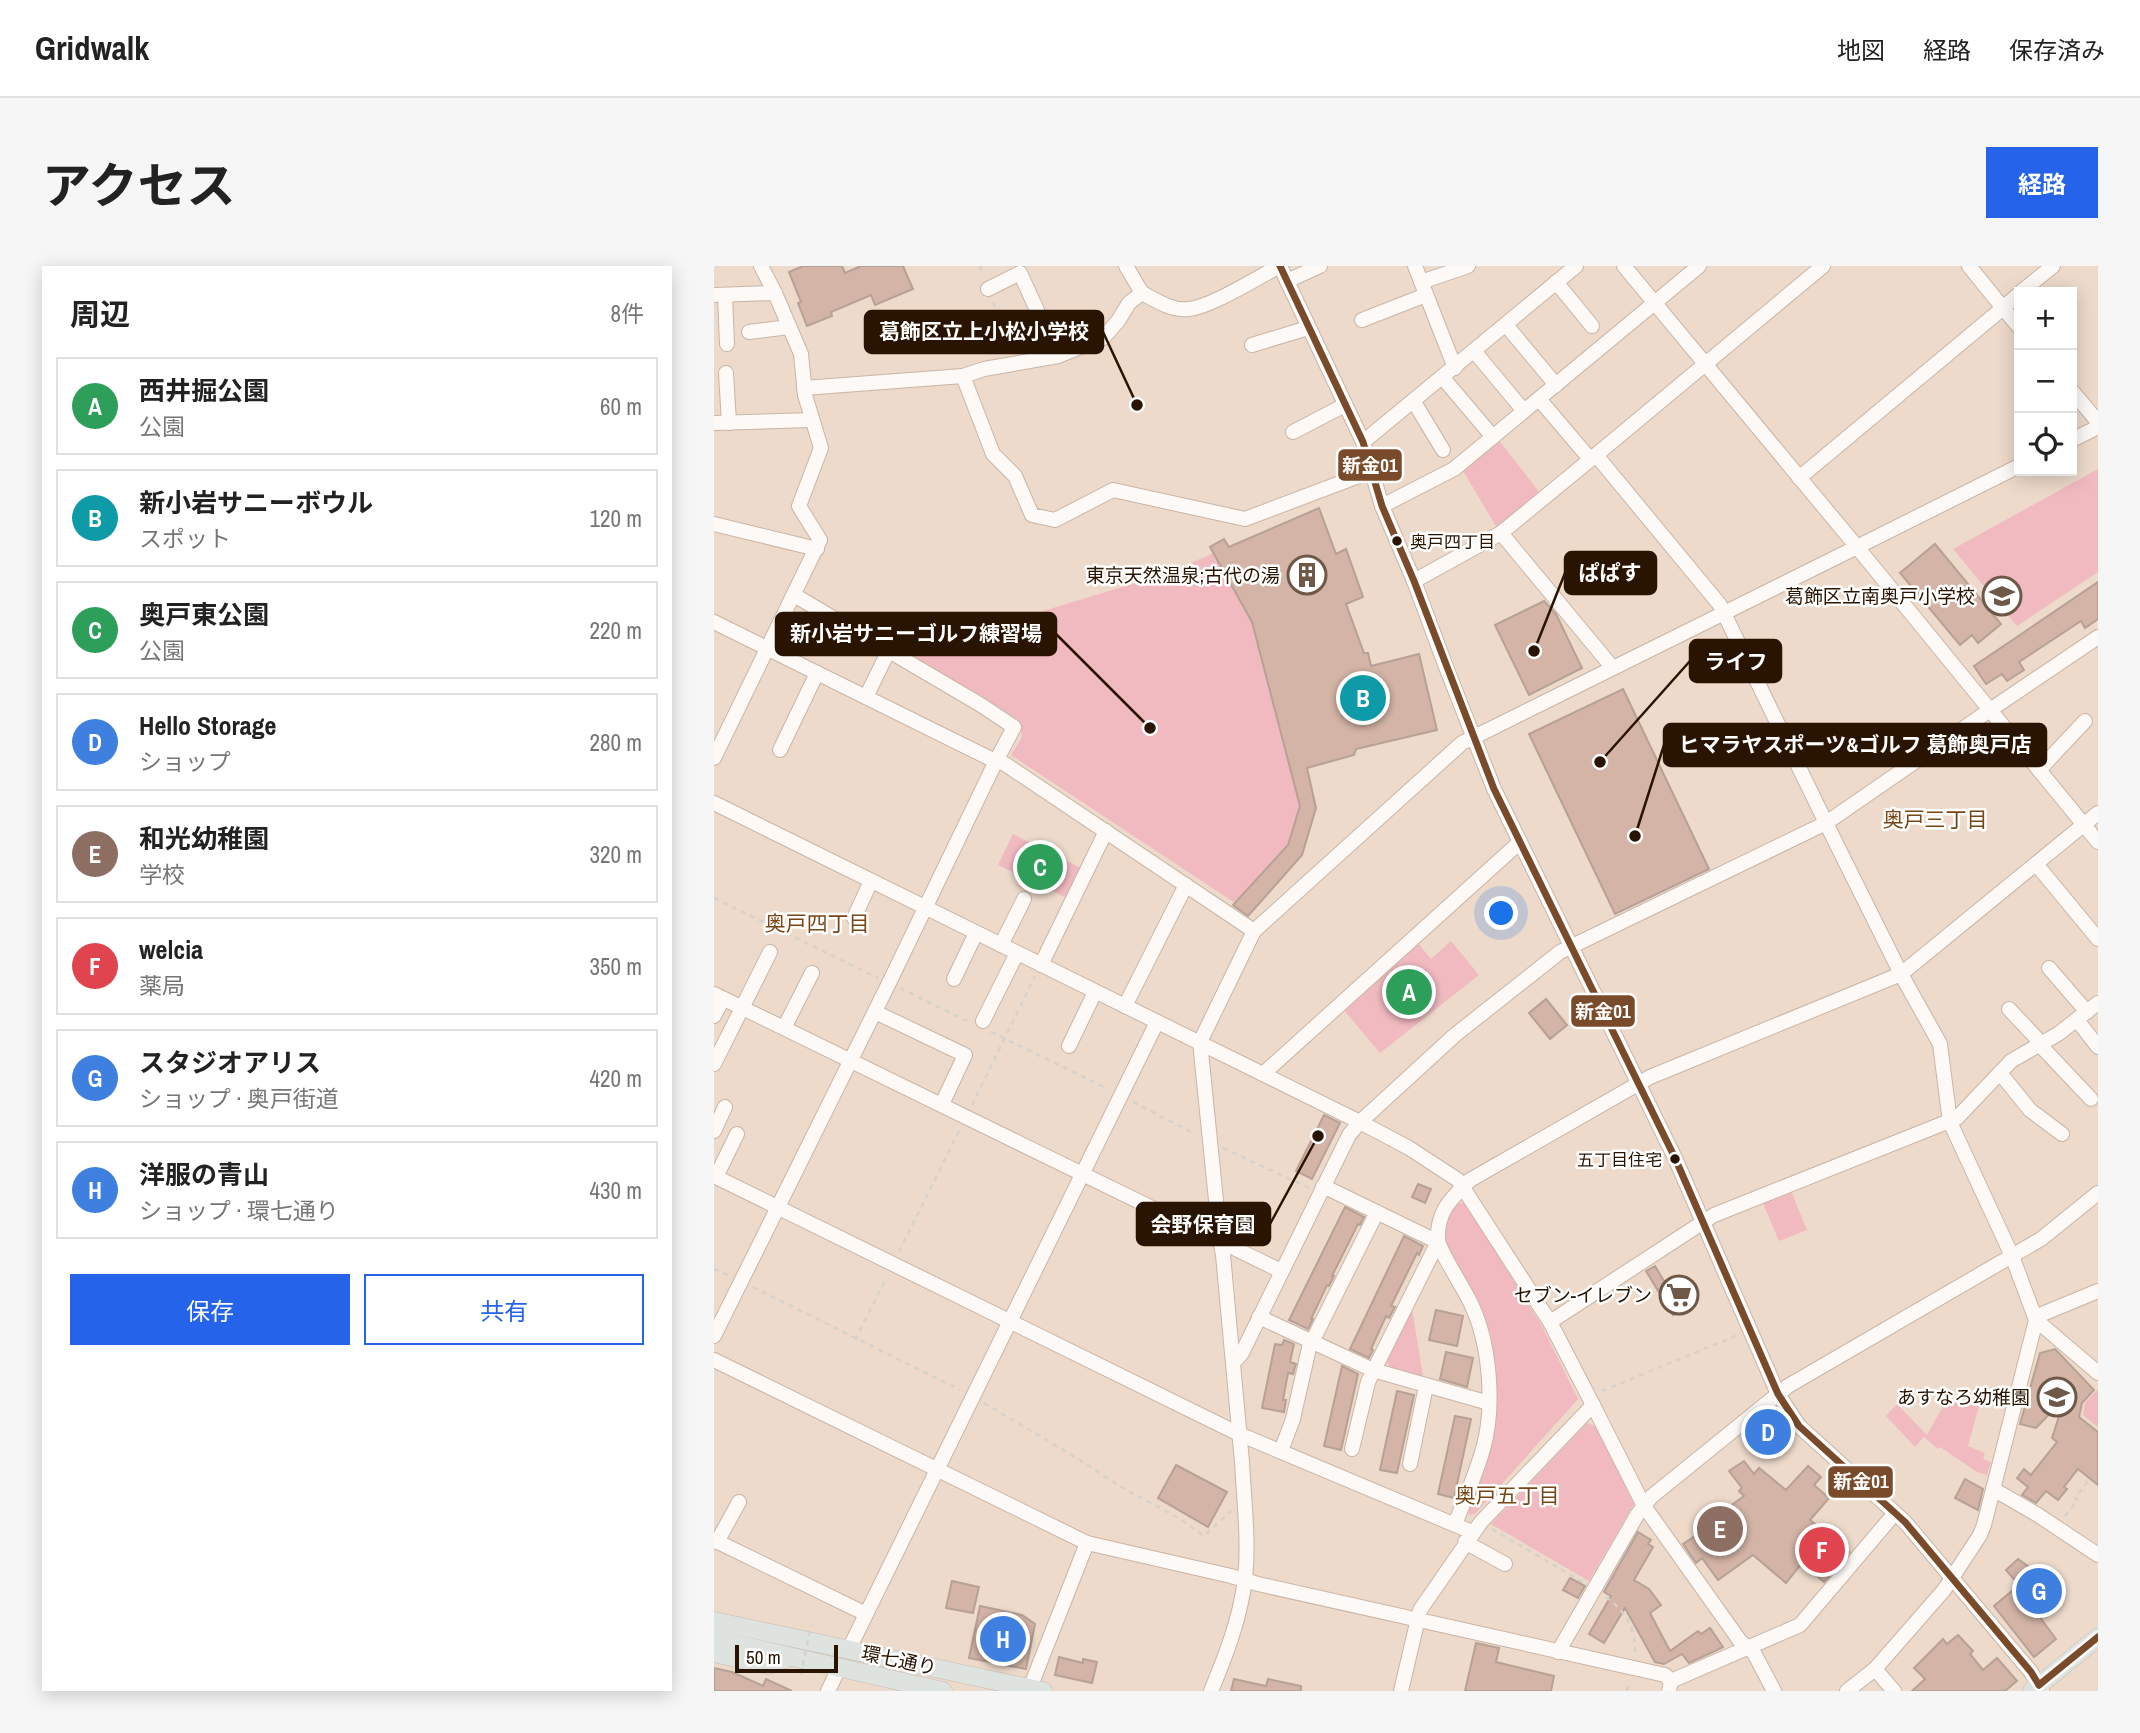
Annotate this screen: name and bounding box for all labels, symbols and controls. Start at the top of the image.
text: Gridwalk [35,26,149,70]
text: 地図 [1837,34,1885,66]
text: 経路 [1923,34,1971,66]
text: 保存済み [2009,34,2105,66]
button: 経路 [1986,147,2098,218]
text: アクセス [42,152,236,218]
map controls [2014,287,2077,476]
button: + [2014,287,2077,350]
text: 周辺 [70,294,130,334]
text: 8件 [611,298,644,329]
callout: 葛飾区立上小松小学校 [865,311,1103,353]
text: 葛飾区立上小松小学校 [879,317,1089,346]
button: − [2014,350,2077,413]
text: 西井掘公園 [139,373,269,408]
text: A [88,391,102,422]
text: 60 m [600,391,642,422]
text: 公園 [139,411,185,442]
button: locate [2014,413,2077,476]
line badge: 新金01 [1337,448,1403,482]
text: 新金01 [1342,452,1398,478]
text: 新小岩サニーボウル [139,485,373,520]
text: B [88,503,102,534]
text: 120 m [590,503,642,534]
text: スポット [139,523,231,554]
place label: 奥戸四丁目 [1410,530,1495,553]
marker: 奥戸四丁目 [1390,534,1404,548]
callout: ぱぱす [1565,552,1656,594]
building icon: 東京天然温泉;古代の湯 [1286,554,1328,596]
text: ぱぱす [1579,558,1642,587]
place label: 東京天然温泉;古代の湯 [1086,562,1280,588]
school or university icon: 葛飾区立南奥戸小学校 [1981,575,2023,617]
place label: 葛飾区立南奥戸小学校 [1785,583,1975,609]
text: 奥戸東公園 [139,597,269,632]
callout: 新小岩サニーゴルフ練習場 [776,613,1056,655]
text: C [88,615,102,646]
text: 220 m [590,615,642,646]
text: 新小岩サニーゴルフ練習場 [790,619,1042,648]
text: 公園 [139,635,185,666]
callout: ライフ [1690,640,1781,682]
text: ライフ [1705,647,1768,676]
pin: B [1340,672,1386,724]
text: Hello Storage [139,708,276,743]
callout: ヒマラヤスポーツ&ゴルフ 葛飾奥戸店 [1664,724,2046,766]
text: D [88,727,102,758]
text: 280 m [590,727,642,758]
text: ヒマラヤスポーツ&ゴルフ 葛飾奥戸店 [1679,730,2031,759]
text: ショップ [139,746,231,777]
district label: 奥戸三丁目 [1883,805,1988,834]
text: 和光幼稚園 [139,821,269,856]
text: E [89,839,101,870]
text: 320 m [590,839,642,870]
pin: C [1017,841,1063,893]
text: 学校 [139,859,185,890]
your location [1484,896,1518,930]
district label: 奥戸四丁目 [765,909,870,938]
text: welcia [139,932,203,967]
text: F [89,951,101,982]
text: 350 m [590,951,642,982]
pin: A [1386,966,1432,1018]
text: 薬局 [139,970,185,1001]
line badge: 新金01 [1570,994,1636,1028]
text: 新金01 [1575,998,1631,1024]
text: スタジオアリス [139,1045,321,1080]
text: G [88,1063,102,1094]
text: 420 m [590,1063,642,1094]
text: ショップ · 奥戸街道 [139,1083,339,1114]
place label: 五丁目住宅 [1577,1148,1662,1171]
marker: 五丁目住宅 [1668,1152,1682,1166]
text: 洋服の青山 [139,1157,269,1192]
text: H [88,1175,102,1206]
text: 430 m [590,1175,642,1206]
text: ショップ · 環七通り [139,1195,339,1226]
callout: 会野保育園 [1137,1203,1270,1245]
text: 会野保育園 [1151,1210,1256,1239]
button: 保存 [70,1274,350,1345]
button: 共有 [364,1274,644,1345]
supermarket icon: セブン-イレブン [1658,1274,1700,1316]
place label: セブン-イレブン [1514,1282,1652,1308]
school or university icon: あすなろ幼稚園 [2036,1376,2078,1418]
place label: あすなろ幼稚園 [1897,1384,2030,1410]
pin: D [1745,1406,1791,1458]
line badge: 新金01 [1827,1465,1894,1499]
text: 新金01 [1833,1468,1889,1494]
district label: 奥戸五丁目 [1455,1481,1560,1510]
pin: E [1697,1503,1743,1555]
pin: F [1799,1524,1845,1576]
pin: G [2016,1565,2062,1617]
pin: H [980,1613,1026,1665]
street label: 環七通り [859,1639,939,1681]
scale bar [735,1642,838,1674]
text: 50 m [746,1644,781,1670]

